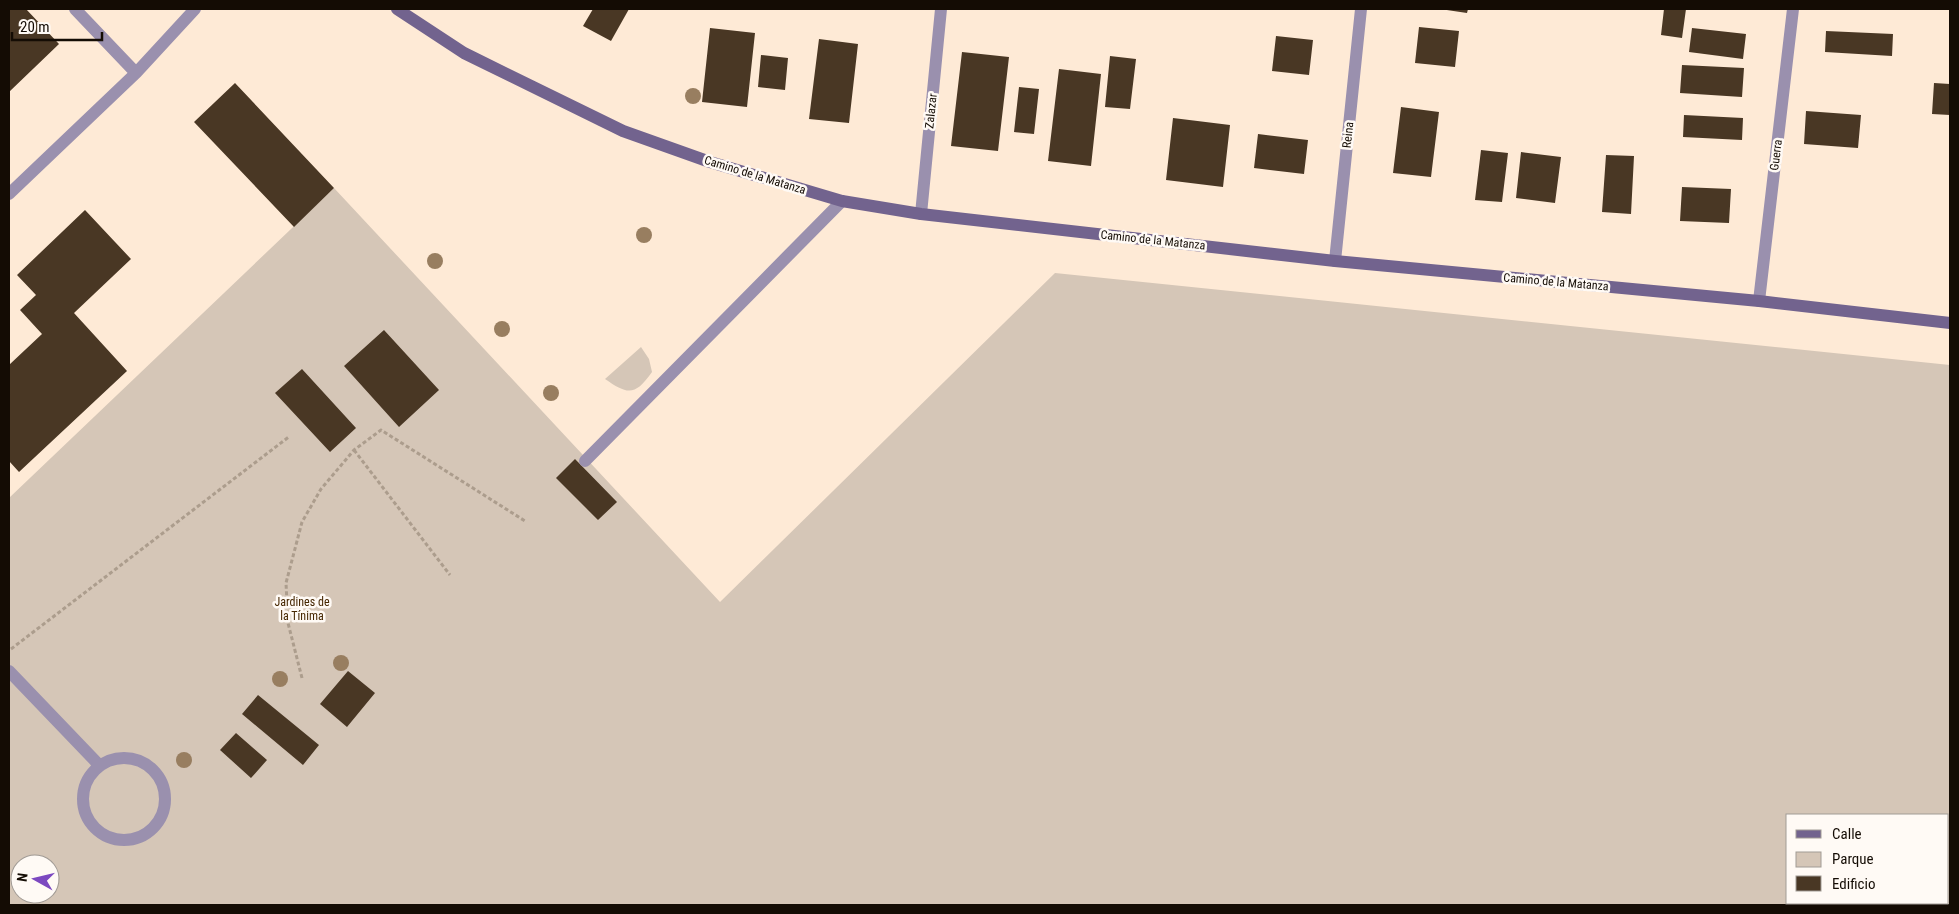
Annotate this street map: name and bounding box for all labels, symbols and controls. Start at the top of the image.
scale bar [12,10,102,42]
text: 20 m [20,18,50,36]
street label: Zalazar [922,92,940,129]
street label: Reina [1340,121,1356,149]
street label: Guerra [1767,138,1785,171]
street label: Camino de la Matanza [703,153,808,197]
street label: Camino de la Matanza [1100,228,1206,252]
street label: Camino de la Matanza [1503,270,1609,294]
park label: Jardines de la Tínima [274,595,330,623]
legend [1786,814,1949,904]
text: Calle [1832,825,1862,843]
text: Parque [1832,850,1874,868]
north arrow [10,854,60,904]
text: N [14,872,31,883]
text: Edificio [1832,875,1875,893]

